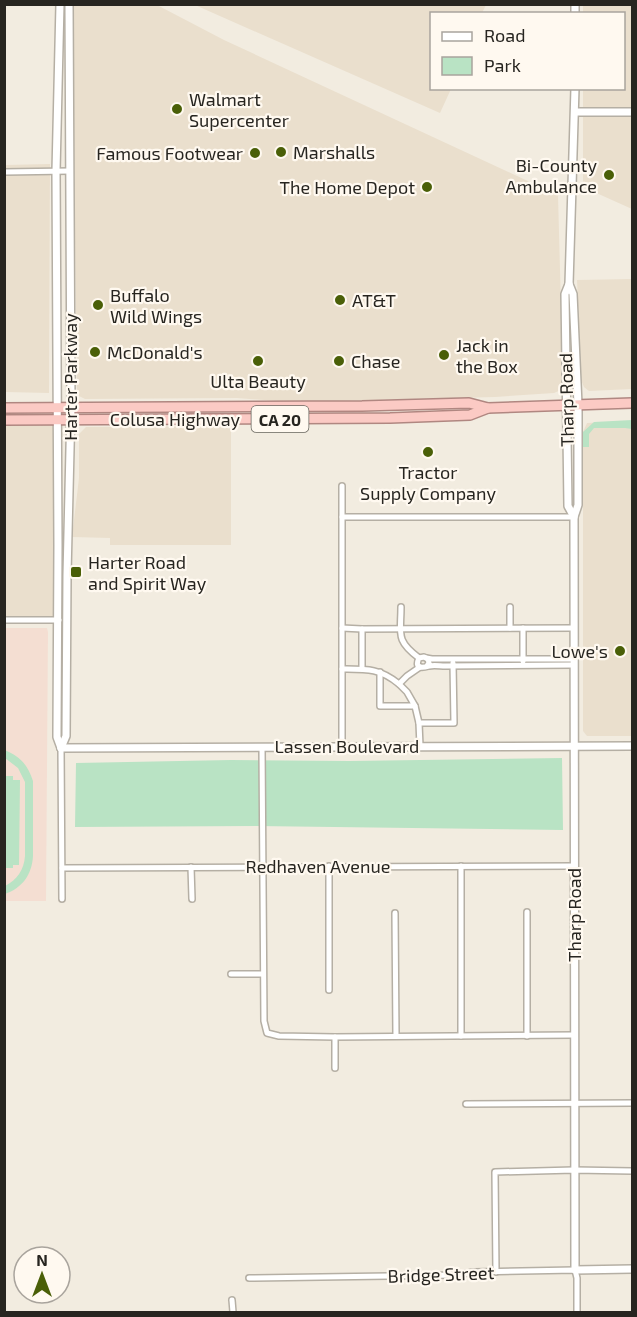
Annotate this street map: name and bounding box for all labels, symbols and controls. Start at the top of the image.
legend [430,12,625,90]
text: Road [484,24,525,46]
text: Park [484,54,521,76]
place label: Walmart Supercenter [189,88,289,131]
marker: Walmart Supercenter [170,102,184,116]
place label: Marshalls [293,141,375,163]
place label: Famous Footwear [96,142,243,164]
marker: Marshalls [274,145,288,159]
marker: Famous Footwear [248,146,262,160]
place label: Bi-County Ambulance [506,154,597,197]
marker: Bi-County Ambulance [602,168,616,182]
place label: The Home Depot [280,176,415,198]
marker: The Home Depot [420,180,434,194]
place label: Buffalo Wild Wings [110,284,202,327]
place label: AT&T [352,289,396,311]
marker: AT&T [333,293,347,307]
marker: Buffalo Wild Wings [91,298,105,312]
street label: Harter Parkway [59,313,81,441]
place label: Jack in the Box [456,334,518,377]
place label: McDonald's [107,341,203,363]
marker: McDonald's [88,345,102,359]
marker: Jack in the Box [437,348,451,362]
place label: Chase [351,350,400,372]
street label: Tharp Road [554,353,578,447]
marker: Ulta Beauty [251,354,265,368]
marker: Chase [332,354,346,368]
place label: Ulta Beauty [210,370,306,392]
road number: CA 20 [252,406,308,432]
street label: Colusa Highway [110,408,241,430]
marker: Tractor Supply Company [421,445,435,459]
place label: Tractor Supply Company [360,461,496,504]
place label: Harter Road and Spirit Way [88,551,207,594]
marker: Harter Road and Spirit Way [69,565,83,579]
place label: Lowe's [551,640,608,662]
marker: Lowe's [613,644,627,658]
street label: Lassen Boulevard [275,735,419,757]
street label: Redhaven Avenue [246,855,390,877]
street label: Tharp Road [563,868,585,962]
north arrow [12,1245,72,1305]
text: N [36,1250,48,1269]
street label: Bridge Street [387,1261,495,1287]

